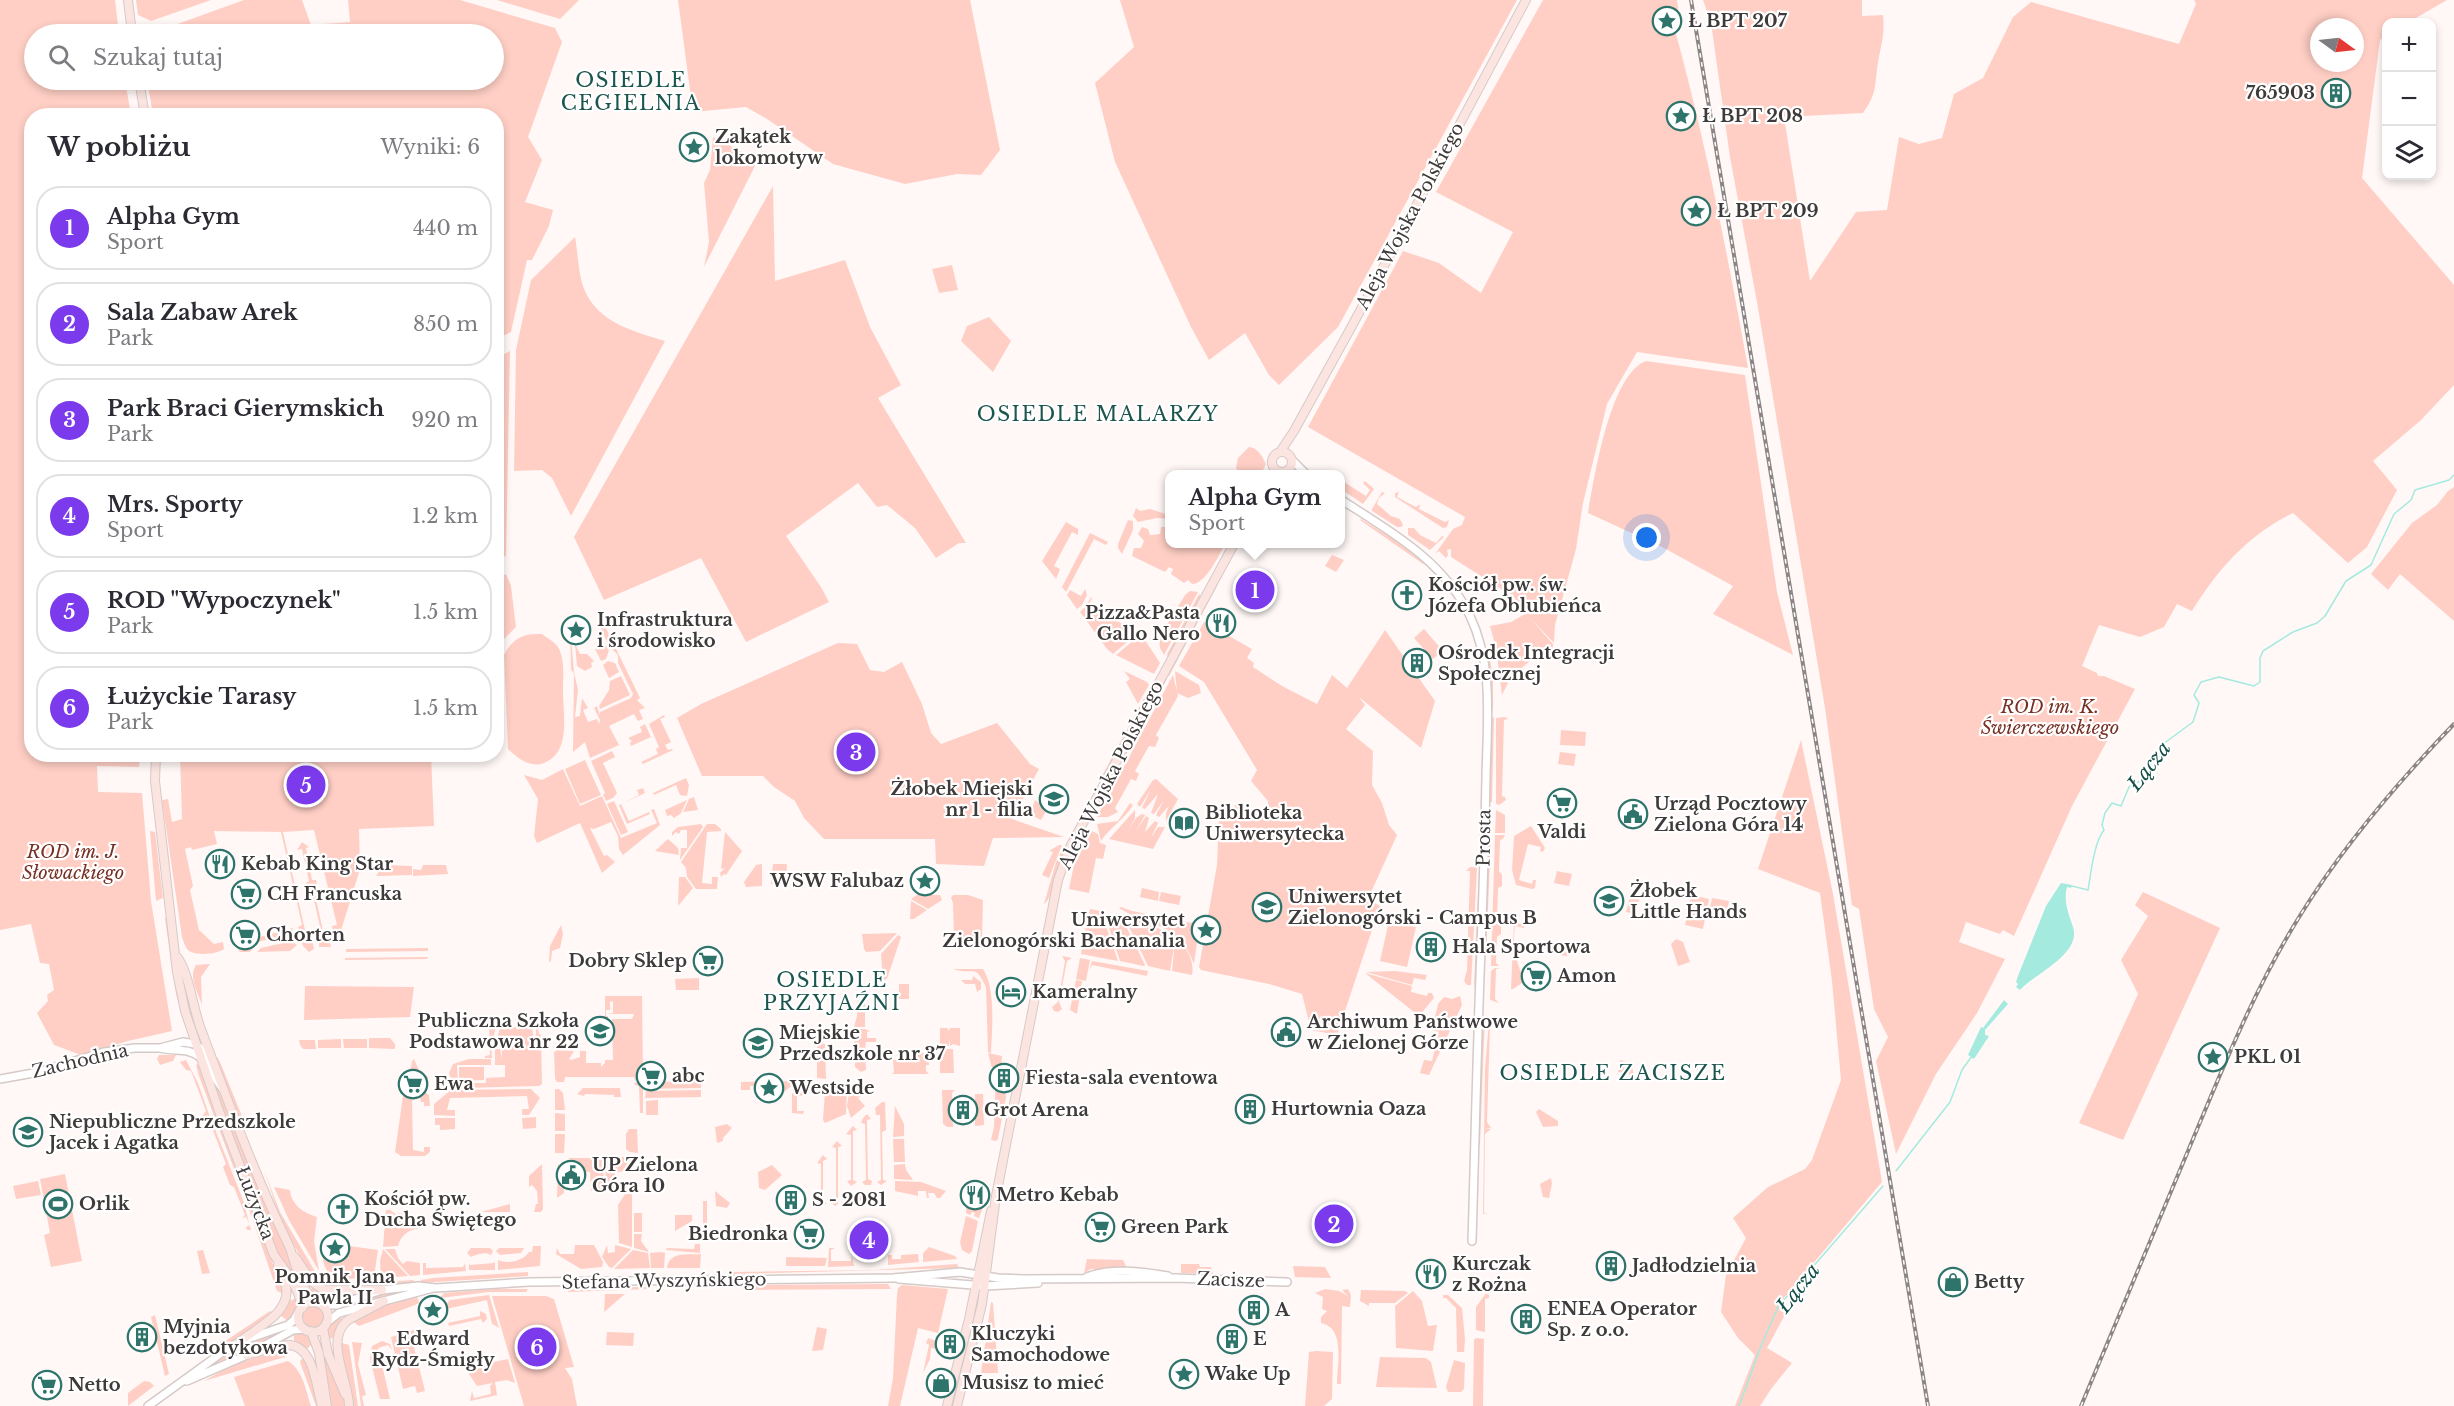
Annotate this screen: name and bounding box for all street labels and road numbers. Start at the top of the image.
street label: Aleja Wojska Polskiego [1351,119,1469,314]
street label: Aleja Wojska Polskiego [1053,677,1168,874]
street label: Prosta [1473,809,1496,867]
street label: Zachodnia [30,1039,130,1083]
street label: Łużycka [231,1163,279,1243]
street label: Stefana Wyszyńskiego [561,1268,767,1294]
street label: Zacisze [1197,1268,1265,1292]

